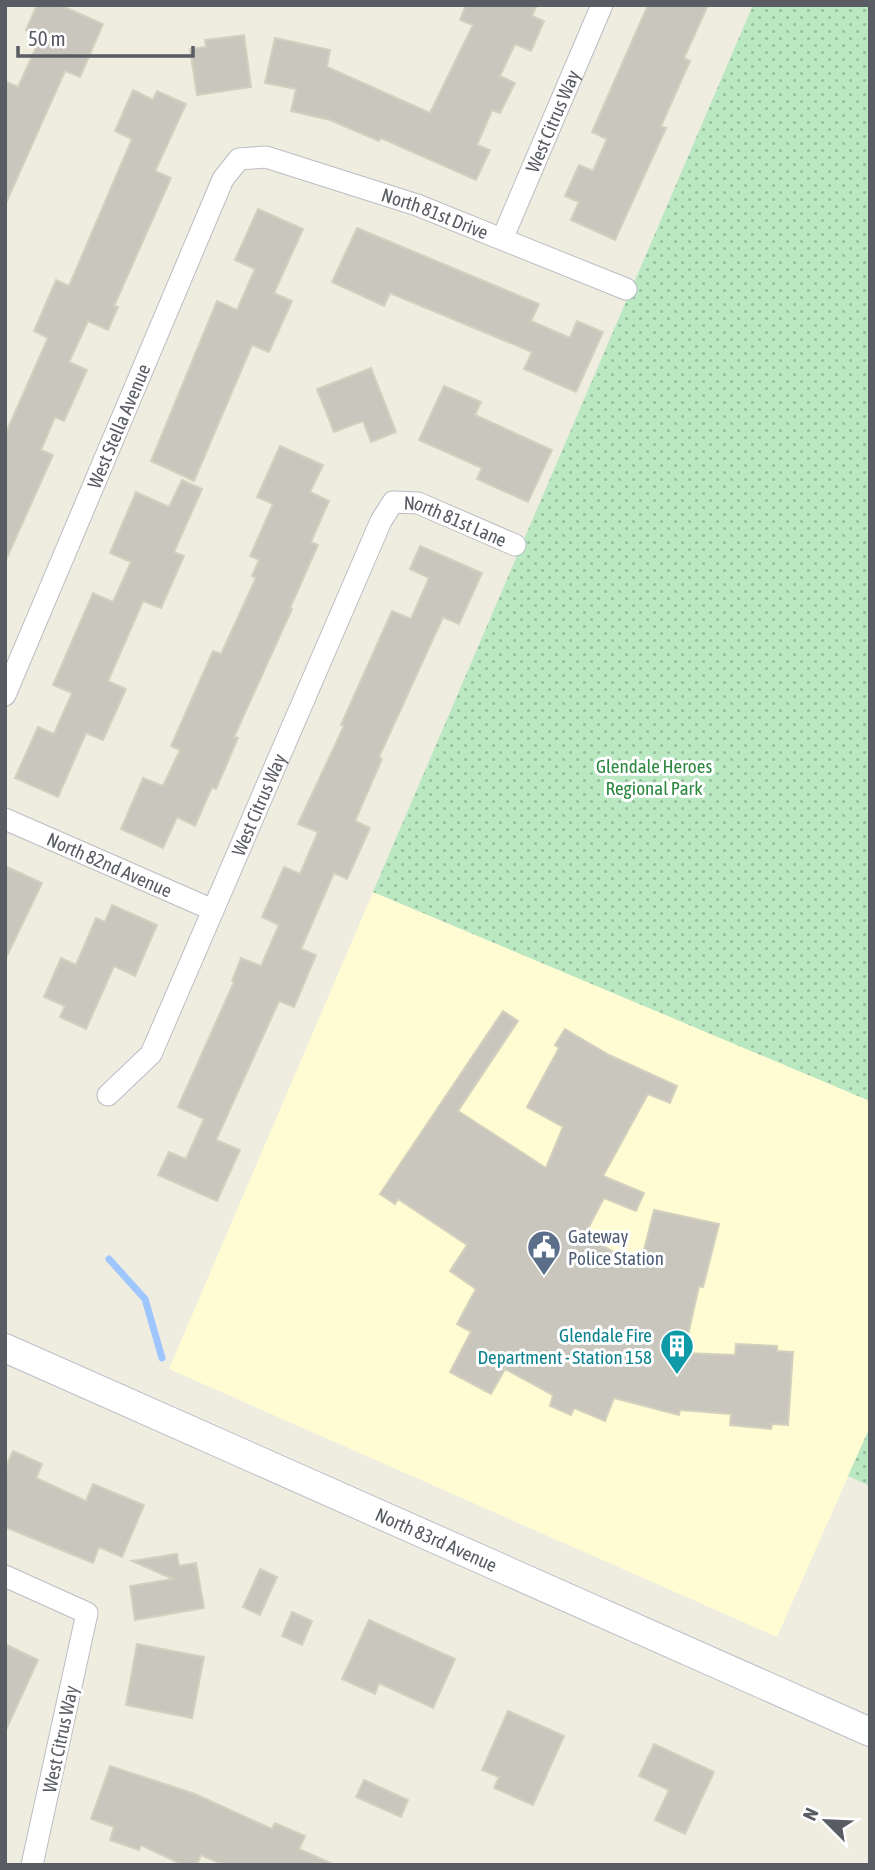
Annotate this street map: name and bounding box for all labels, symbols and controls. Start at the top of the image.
scale bar [18,14,192,58]
text: 50 m [28,26,66,50]
street label: West Citrus Way [521,66,584,176]
street label: North 81st Drive [379,183,492,244]
street label: West Stella Avenue [83,361,155,491]
street label: North 81st Lane [403,491,510,551]
street label: West Citrus Way [227,750,290,859]
park label: Glendale Heroes Regional Park [596,755,712,799]
street label: North 82nd Avenue [44,828,175,902]
place label: Gateway Police Station [568,1225,664,1269]
public building icon: Gateway Police Station [525,1228,563,1277]
place label: Glendale Fire Department - Station 158 [477,1324,652,1368]
building icon: Glendale Fire Department - Station 158 [658,1327,696,1376]
street label: North 83rd Avenue [372,1503,501,1576]
street label: West Citrus Way [38,1683,82,1795]
north arrow [791,1786,861,1856]
text: N [798,1804,823,1824]

